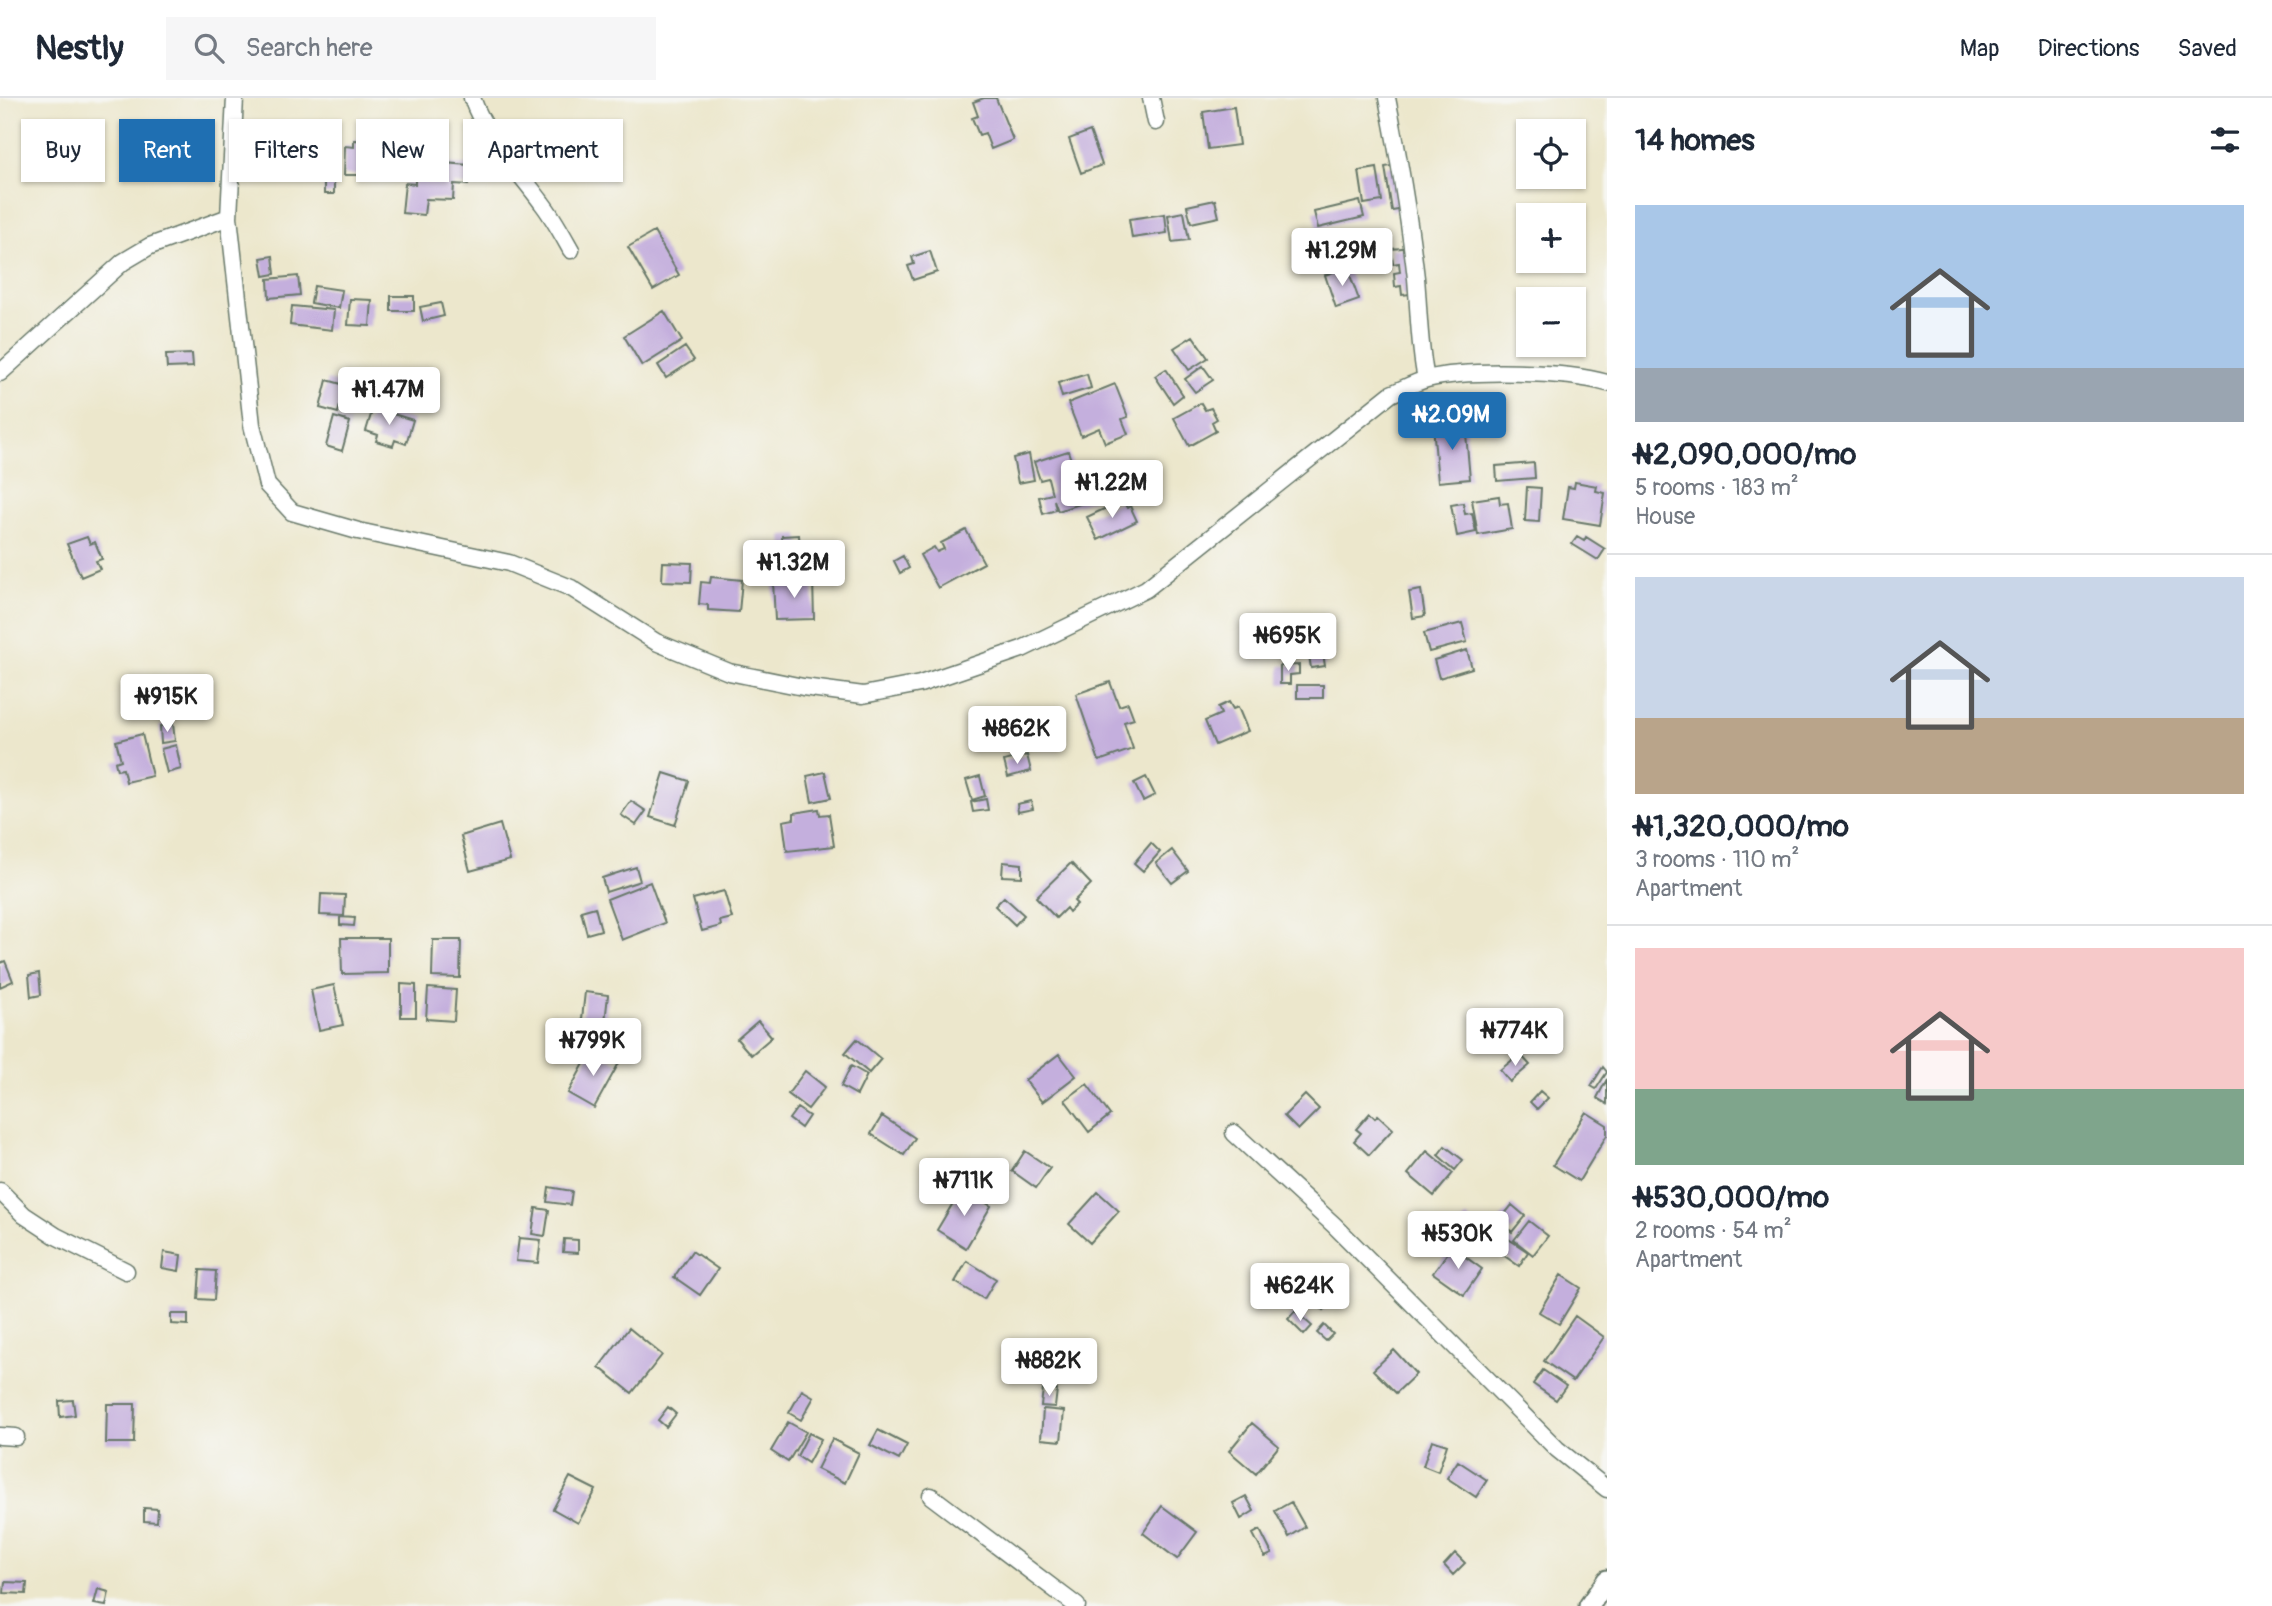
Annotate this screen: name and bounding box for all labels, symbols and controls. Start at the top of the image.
search box [166,17,656,80]
text: Nestly [35,28,124,69]
icon: search [190,29,228,67]
text: Search here [246,32,373,64]
text: Map [1960,34,2000,63]
text: Directions [2038,34,2139,63]
text: Saved [2177,34,2237,63]
chip: Buy [21,119,105,182]
chip: Rent [119,119,215,182]
chip: Filters [229,119,342,182]
chip: New [356,119,449,182]
chip: Apartment [463,119,623,182]
map controls [1516,119,1586,357]
button: locate [1516,119,1586,189]
icon: filters [2206,121,2244,159]
text: 14 homes [1635,122,1755,159]
button: + [1516,203,1586,273]
pin: ₦1.29M [1285,228,1399,288]
text: ₦1.29M [1307,236,1377,265]
icon: home [1877,250,2003,376]
button: − [1516,287,1586,357]
pin: ₦1.47M [332,368,446,427]
text: ₦1.47M [354,375,424,404]
pin: ₦2.09M [1395,392,1509,452]
text: ₦2.09M [1414,400,1490,429]
text: ₦2,090,000/mo [1635,436,1856,473]
pin: ₦1.22M [1055,460,1169,520]
text: ₦1.22M [1077,468,1147,497]
text: 5 rooms · 183 m² [1635,473,1799,502]
text: House [1635,502,1695,531]
pin: ₦1.32M [737,540,851,600]
text: ₦1.32M [759,548,829,577]
pin: ₦695K [1239,614,1337,673]
text: ₦695K [1255,621,1321,650]
icon: home [1877,622,2003,748]
pin: ₦915K [118,674,216,734]
text: ₦915K [137,682,197,711]
pin: ₦862K [968,706,1066,766]
text: ₦862K [984,714,1050,743]
text: ₦1,320,000/mo [1635,808,1849,845]
text: 3 rooms · 110 m² [1635,845,1799,874]
text: Apartment [1635,874,1742,903]
icon: home [1877,993,2003,1119]
pin: ₦774K [1466,1009,1564,1068]
text: ₦774K [1482,1016,1548,1045]
pin: ₦799K [544,1018,642,1078]
text: ₦799K [561,1026,625,1055]
pin: ₦711K [915,1158,1013,1218]
text: ₦711K [935,1166,993,1195]
text: ₦530,000/mo [1635,1179,1829,1216]
pin: ₦530K [1409,1212,1507,1271]
text: 2 rooms · 54 m² [1635,1216,1792,1245]
text: ₦530K [1424,1219,1492,1248]
text: Apartment [1635,1245,1742,1274]
pin: ₦624K [1251,1264,1349,1323]
text: ₦624K [1266,1271,1334,1300]
pin: ₦882K [1000,1338,1098,1398]
text: ₦882K [1017,1346,1081,1375]

